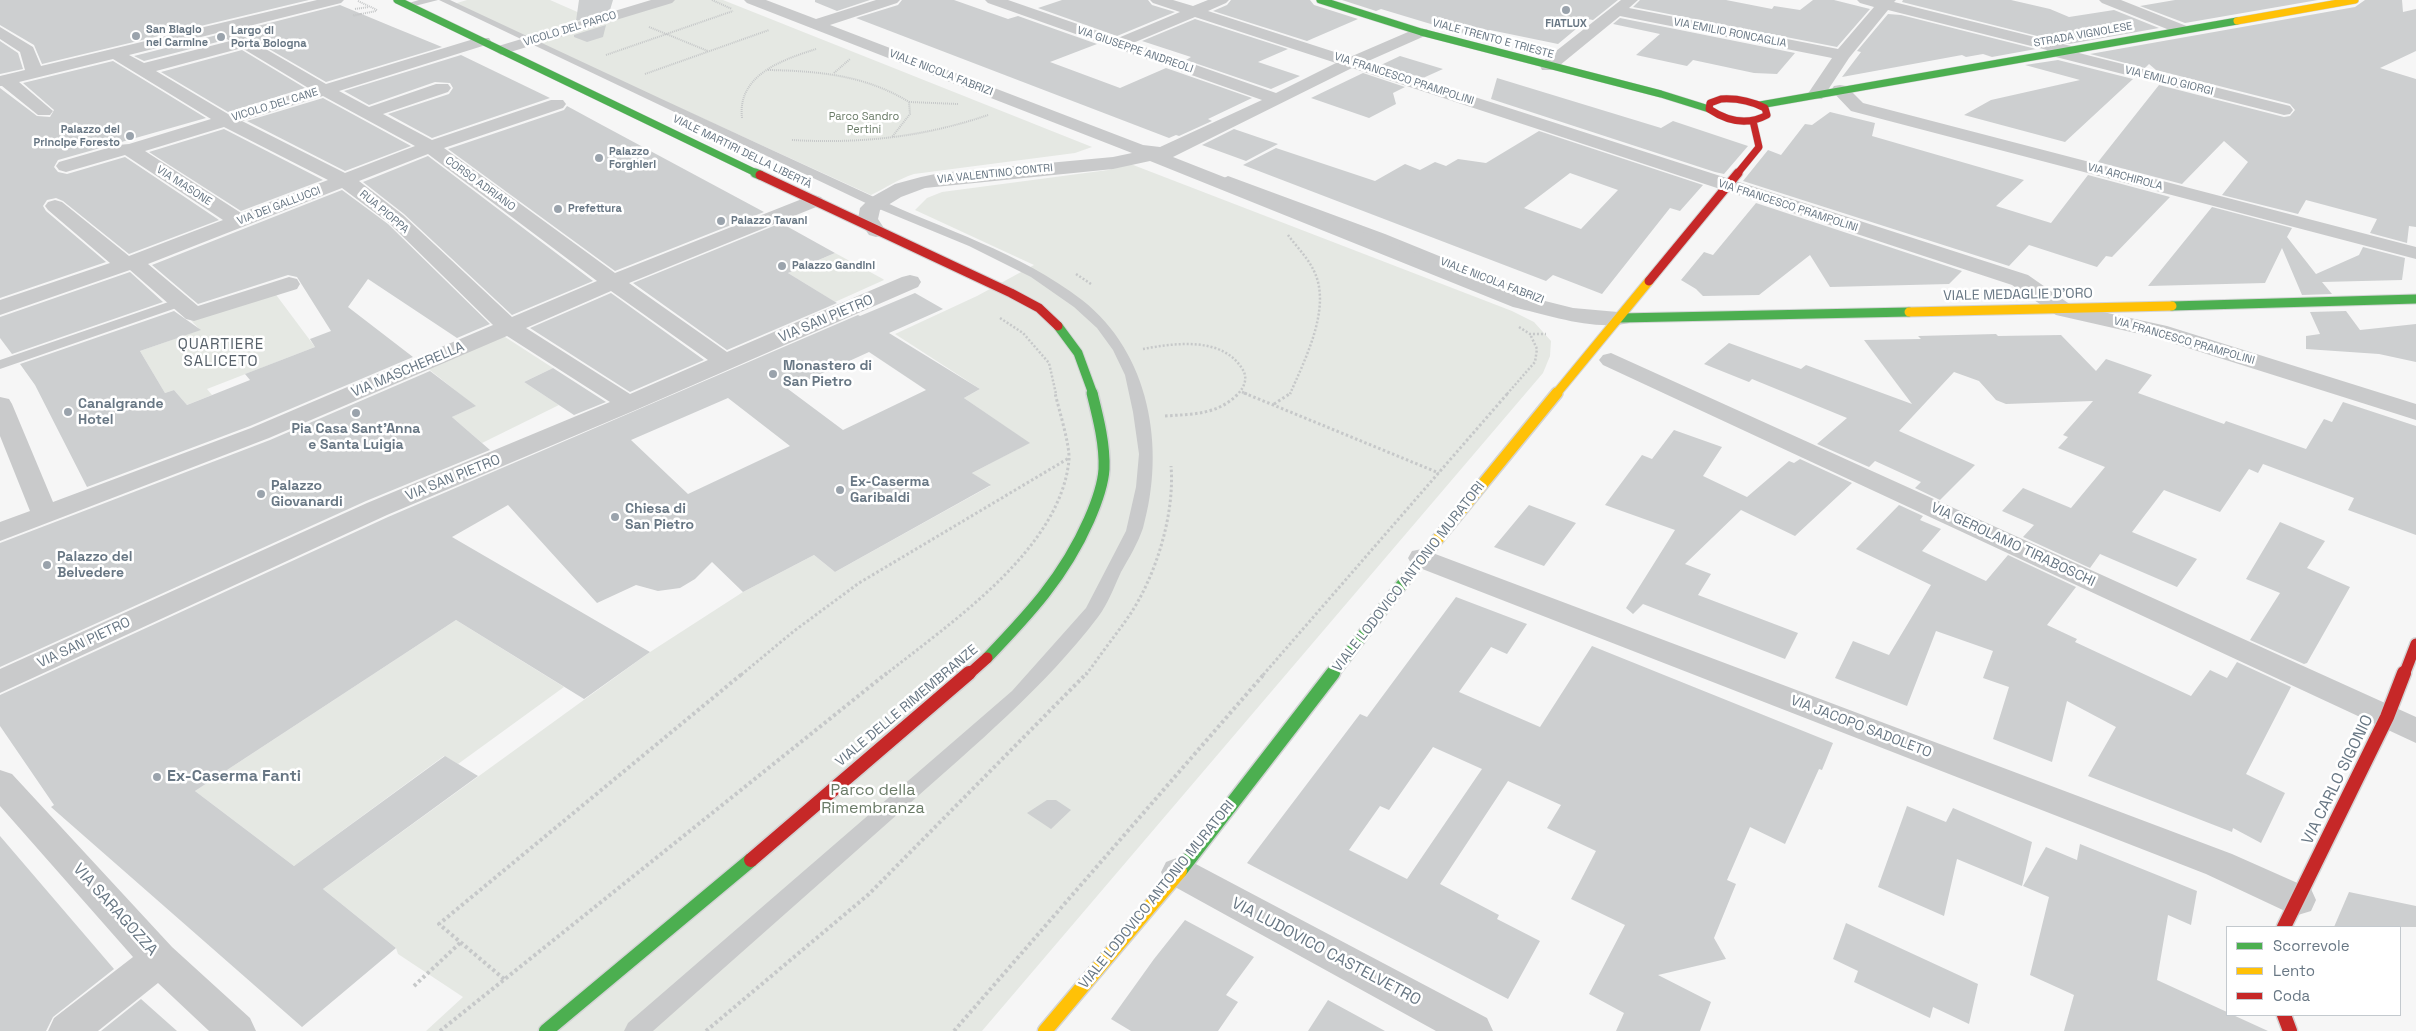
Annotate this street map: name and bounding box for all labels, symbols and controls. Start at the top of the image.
marker: FIATLUX [1560,4,1572,16]
street label: VICOLO DEL PARCO [522,9,618,49]
street label: VIALE TRENTO E TRIESTE [1431,16,1555,62]
street label: VIA EMILIO RONCAGLIA [1672,16,1788,50]
place label: FIATLUX [1545,17,1587,31]
street label: STRADA VIGNOLESE [2032,20,2134,50]
place label: San Biagio nel Carmine [146,23,208,49]
place label: Largo di Porta Bologna [231,24,307,50]
street label: VIA GIUSEPPE ANDREOLI [1075,24,1195,76]
marker: San Biagio nel Carmine [130,30,142,42]
marker: Largo di Porta Bologna [215,31,227,43]
street label: VIALE NICOLA FABRIZI [887,47,995,99]
street label: VIA FRANCESCO PRAMPOLINI [1332,50,1476,108]
street label: VIA EMILIO GIORGI [2123,64,2215,98]
street label: VICOLO DEL CANE [230,86,320,124]
park label: Parco Sandro Pertini [829,110,899,136]
street label: VIALE MARTIRI DELLA LIBERTÀ [670,113,814,191]
place label: Palazzo del Principe Foresto [33,123,120,149]
marker: Palazzo del Principe Foresto [124,130,136,142]
place label: Palazzo Forghieri [609,145,656,171]
marker: Palazzo Forghieri [593,152,605,164]
street label: CORSO ADRIANO [442,154,518,214]
street label: VIA VALENTINO CONTRI [936,161,1054,187]
street label: VIA ARCHIROLA [2086,161,2164,193]
street label: VIA MASONE [154,163,214,209]
street label: VIA FRANCESCO PRAMPOLINI [1716,177,1860,235]
street label: VIA DEI GALLUCCI [235,184,323,228]
street label: RUA PIOPPA [357,188,411,236]
place label: Prefettura [568,202,622,216]
marker: Prefettura [552,203,564,215]
place label: Palazzo Tavani [731,214,808,228]
marker: Palazzo Tavani [715,215,727,227]
street label: VIALE NICOLA FABRIZI [1438,255,1546,307]
place label: Palazzo Gandini [792,259,875,273]
marker: Palazzo Gandini [776,260,788,272]
street label: VIALE MEDAGLIE D'ORO [1943,285,2093,305]
street label: VIA SAN PIETRO [776,292,876,346]
street label: VIA FRANCESCO PRAMPOLINI [2112,314,2256,368]
district label: QUARTIERE SALICETO [177,336,265,371]
street label: VIA MASCHERELLA [349,339,467,401]
place label: Monastero di San Pietro [783,358,872,391]
marker: Monastero di San Pietro [767,368,779,380]
place label: Canalgrande Hotel [78,396,164,428]
marker: Canalgrande Hotel [62,406,74,418]
marker: Pia Casa Sant'Anna e Santa Luigia [350,407,362,419]
place label: Pia Casa Sant'Anna e Santa Luigia [292,421,420,454]
street label: VIA SAN PIETRO [403,451,503,505]
place label: Ex-Caserma Garibaldi [850,474,930,507]
place label: Palazzo Giovanardi [271,478,343,511]
street label: VIALE LODOVICO ANTONIO MURATORI [1329,478,1489,676]
marker: Ex-Caserma Garibaldi [834,484,846,496]
marker: Palazzo Giovanardi [255,488,267,500]
street label: VIA GEROLAMO TIRABOSCHI [1928,499,2098,591]
place label: Chiesa di San Pietro [625,501,694,534]
marker: Chiesa di San Pietro [609,511,621,523]
place label: Palazzo del Belvedere [57,549,132,582]
marker: Palazzo del Belvedere [41,559,53,571]
street label: VIA SAN PIETRO [35,614,133,672]
street label: VIALE DELLE RIMEMBRANZE [832,642,982,770]
street label: VIA JACOPO SADOLETO [1788,692,1934,762]
street label: VIA CARLO SIGONIO [2298,712,2378,848]
place label: Ex-Caserma Fanti [167,767,301,787]
marker: Ex-Caserma Fanti [151,771,163,783]
park label: Parco della Rimembranza [821,781,925,819]
street label: VIALE LODOVICO ANTONIO MURATORI [1076,798,1238,992]
street label: VIA SARAGOZZA [69,860,161,960]
street label: VIA LUDOVICO CASTELVETRO [1228,894,1424,1010]
legend [2226,926,2401,1016]
text: Scorrevole [2273,936,2350,955]
text: Lento [2273,961,2315,980]
text: Coda [2273,986,2310,1005]

